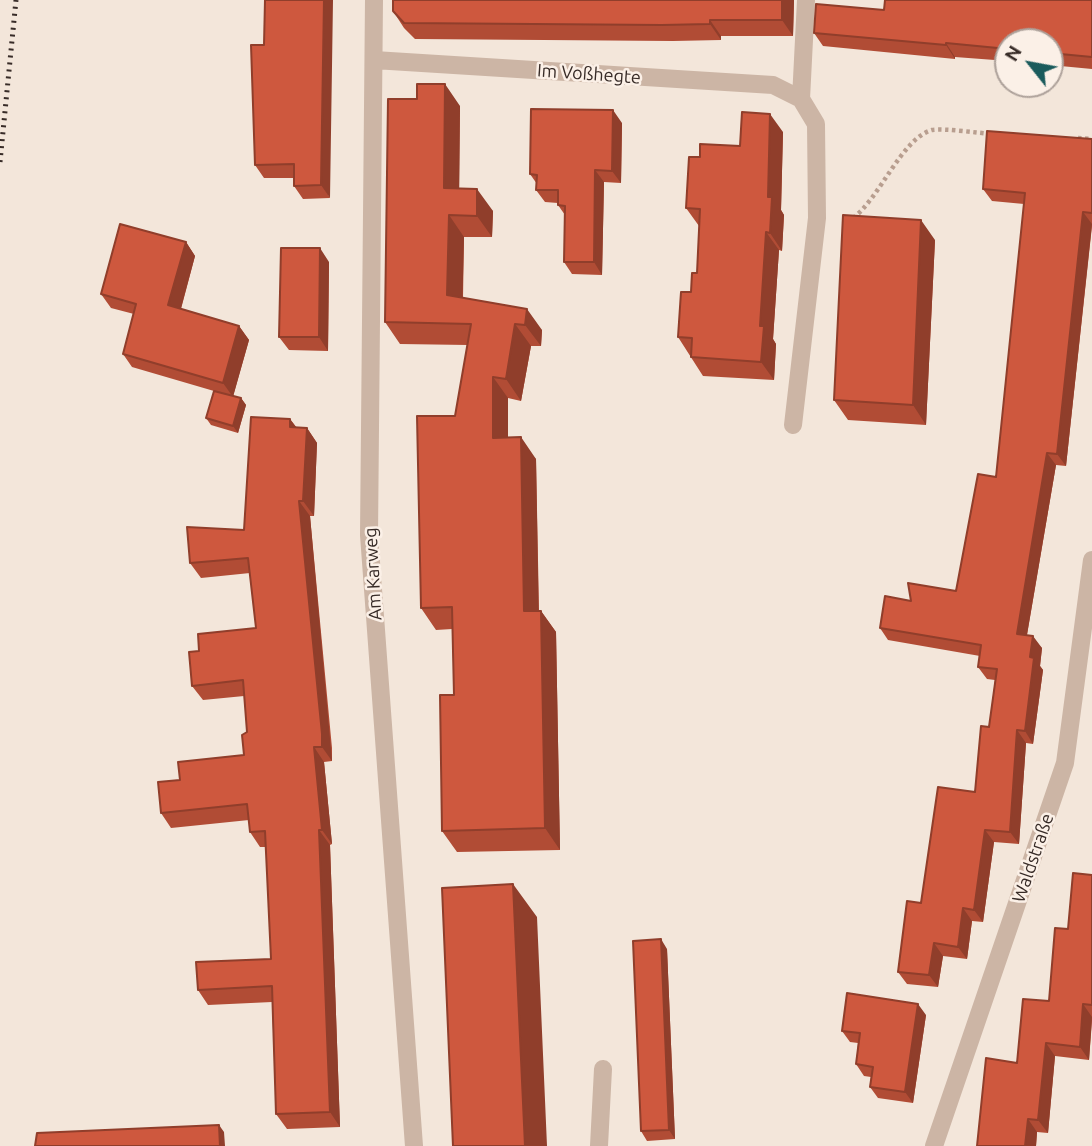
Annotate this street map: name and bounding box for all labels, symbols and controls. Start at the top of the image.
north arrow [994,28,1064,98]
text: N [1000,41,1026,65]
street label: Im Voßhegte [536,60,642,88]
street label: Am Karweg [360,527,386,621]
street label: Waldstraße [1008,811,1058,905]

